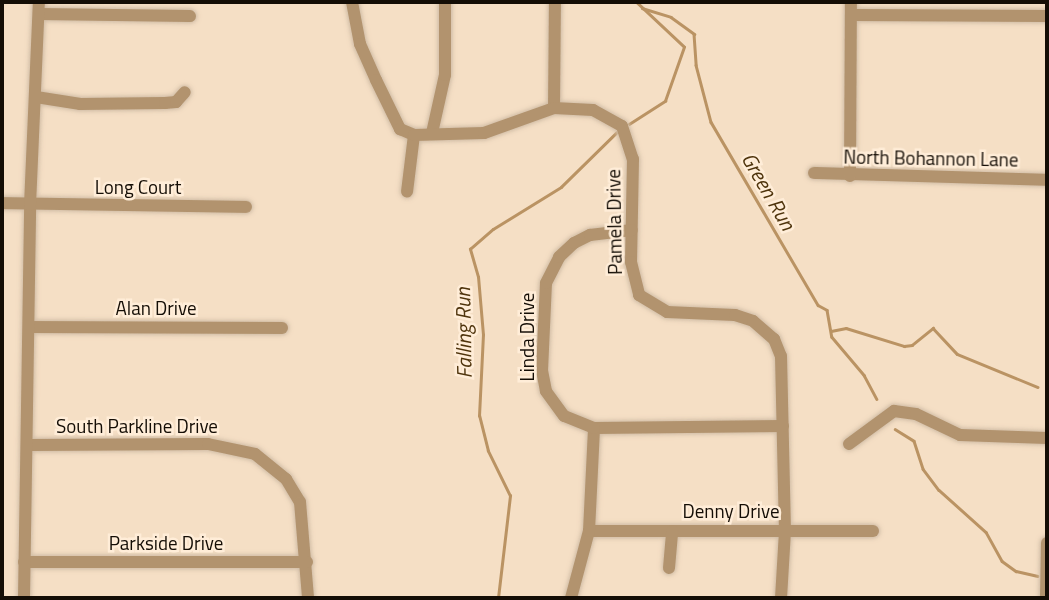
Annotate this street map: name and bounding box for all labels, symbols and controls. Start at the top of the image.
street label: North Bohannon Lane [843,145,1019,171]
water label: Green Run [737,148,801,234]
street label: Pamela Drive [602,169,626,275]
street label: Long Court [95,176,181,198]
water label: Falling Run [450,287,476,379]
street label: Linda Drive [516,293,538,381]
street label: Alan Drive [115,297,197,319]
street label: South Parkline Drive [56,415,218,437]
street label: Denny Drive [682,500,780,522]
street label: Parkside Drive [109,532,223,554]

